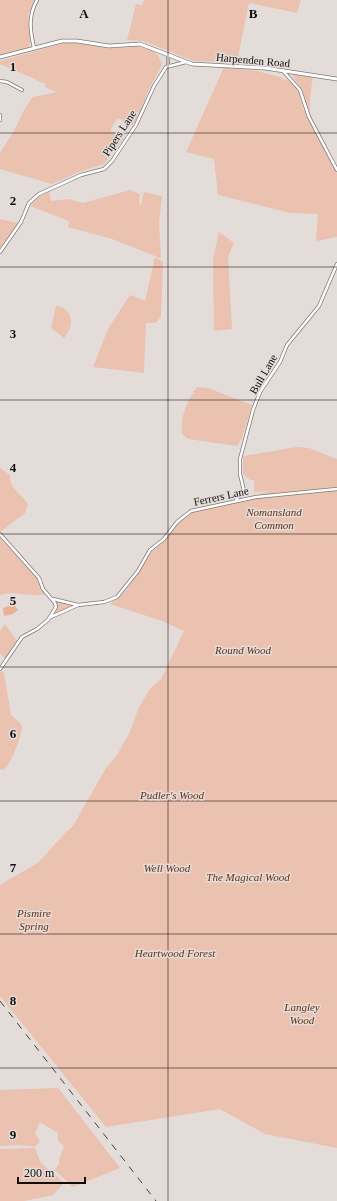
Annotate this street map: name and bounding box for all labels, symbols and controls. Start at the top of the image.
text: A [79,6,89,21]
text: B [249,6,258,21]
street label: Harpenden Road [216,51,291,69]
text: 1 [10,59,16,74]
street label: Pipers Lane [100,108,138,158]
text: 2 [10,193,16,208]
text: 3 [10,326,17,341]
street label: Bull Lane [247,352,279,396]
text: 4 [10,460,17,475]
street label: Ferrers Lane [192,484,250,508]
park label: Nomansland Common [245,506,302,531]
text: 5 [10,593,17,608]
park label: Round Wood [214,644,272,656]
text: 6 [10,726,17,741]
park label: Pudler's Wood [139,789,204,801]
text: 7 [10,860,17,875]
park label: Well Wood [144,862,191,874]
park label: The Magical Wood [206,871,290,883]
park label: Pismire Spring [16,907,51,932]
park label: Heartwood Forest [134,947,216,959]
text: 8 [10,993,17,1008]
park label: Langley Wood [283,1001,320,1026]
text: 9 [10,1127,17,1142]
scale bar [18,1159,85,1185]
text: 200 m [24,1166,55,1180]

